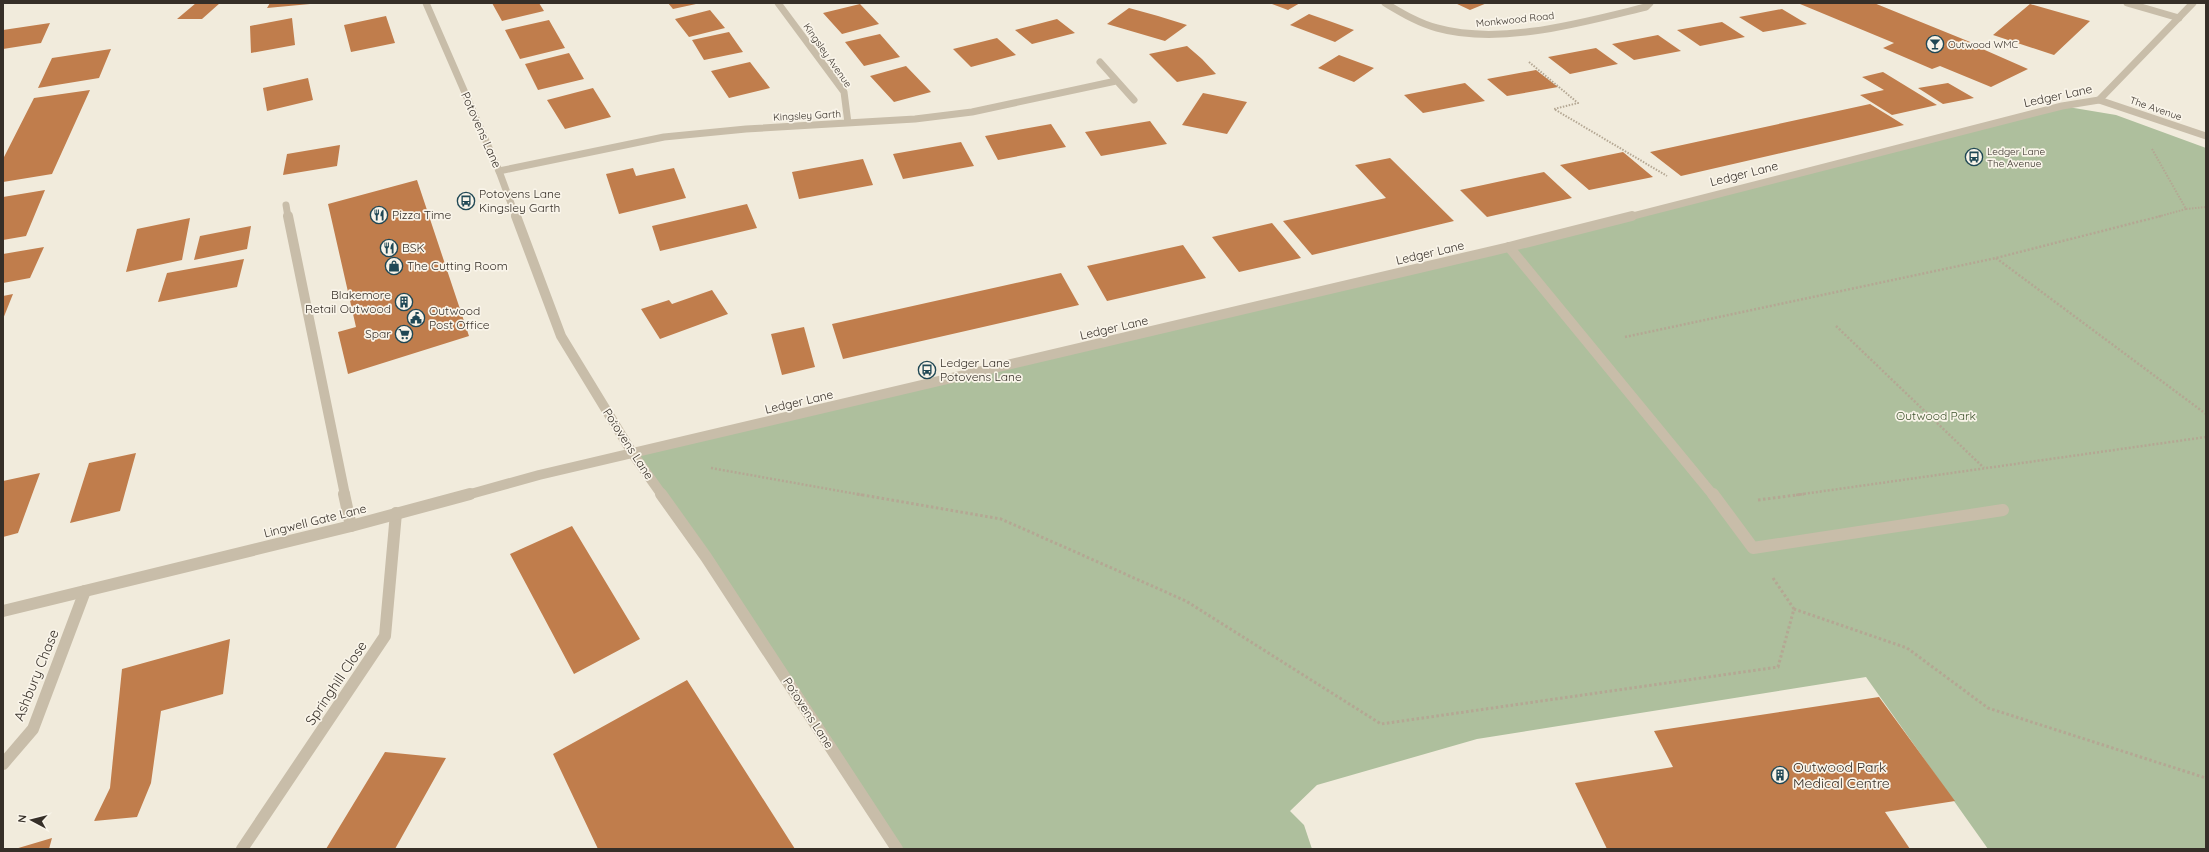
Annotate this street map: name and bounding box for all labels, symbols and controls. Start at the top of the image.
street label: Monkwood Road [1475,9,1555,30]
street label: Kingsley Avenue [800,20,855,90]
bar icon: Outwood WMC [1925,34,1945,54]
place label: Outwood WMC [1948,38,2018,51]
street label: Ledger Lane [2022,81,2094,110]
street label: Potovens Lane [458,89,505,170]
street label: The Avenue [2128,93,2184,124]
street label: Kingsley Garth [773,107,841,124]
place label: Ledger Lane The Avenue [1987,145,2045,170]
bus stop icon: Ledger Lane The Avenue [1964,147,1984,167]
street label: Ledger Lane [1708,158,1780,189]
place label: Potovens Lane Kingsley Garth [479,186,561,215]
bus stop icon: Potovens Lane Kingsley Garth [456,191,476,211]
restaurant icon: Pizza Time [369,205,389,225]
place label: Pizza Time [392,207,452,222]
street label: Ledger Lane [1394,237,1466,268]
restaurant icon: BSK [379,238,399,258]
place label: BSK [402,240,425,255]
shop icon: The Cutting Room [384,256,404,276]
place label: The Cutting Room [407,258,508,273]
place label: Blakemore Retail Outwood [305,287,391,316]
building icon: Blakemore Retail Outwood [394,292,414,312]
place label: Outwood Post Office [429,303,490,332]
public building icon: Outwood Post Office [406,308,426,328]
street label: Ledger Lane [1078,312,1150,343]
supermarket icon: Spar [394,324,414,344]
place label: Spar [365,326,391,341]
place label: Ledger Lane Potovens Lane [940,355,1022,384]
bus stop icon: Ledger Lane Potovens Lane [917,360,937,380]
street label: Ledger Lane [763,386,835,417]
street label: Potovens Lane [600,405,657,482]
park label: Outwood Park [1896,408,1976,423]
street label: Lingwell Gate Lane [262,500,368,541]
street label: Ashbury Chase [9,626,63,723]
street label: Springhill Close [301,637,371,729]
street label: Potovens Lane [780,674,837,751]
place label: Outwood Park Medical Centre [1793,758,1890,792]
building icon: Outwood Park Medical Centre [1770,765,1790,785]
north arrow [12,800,52,840]
text: N [15,814,30,824]

